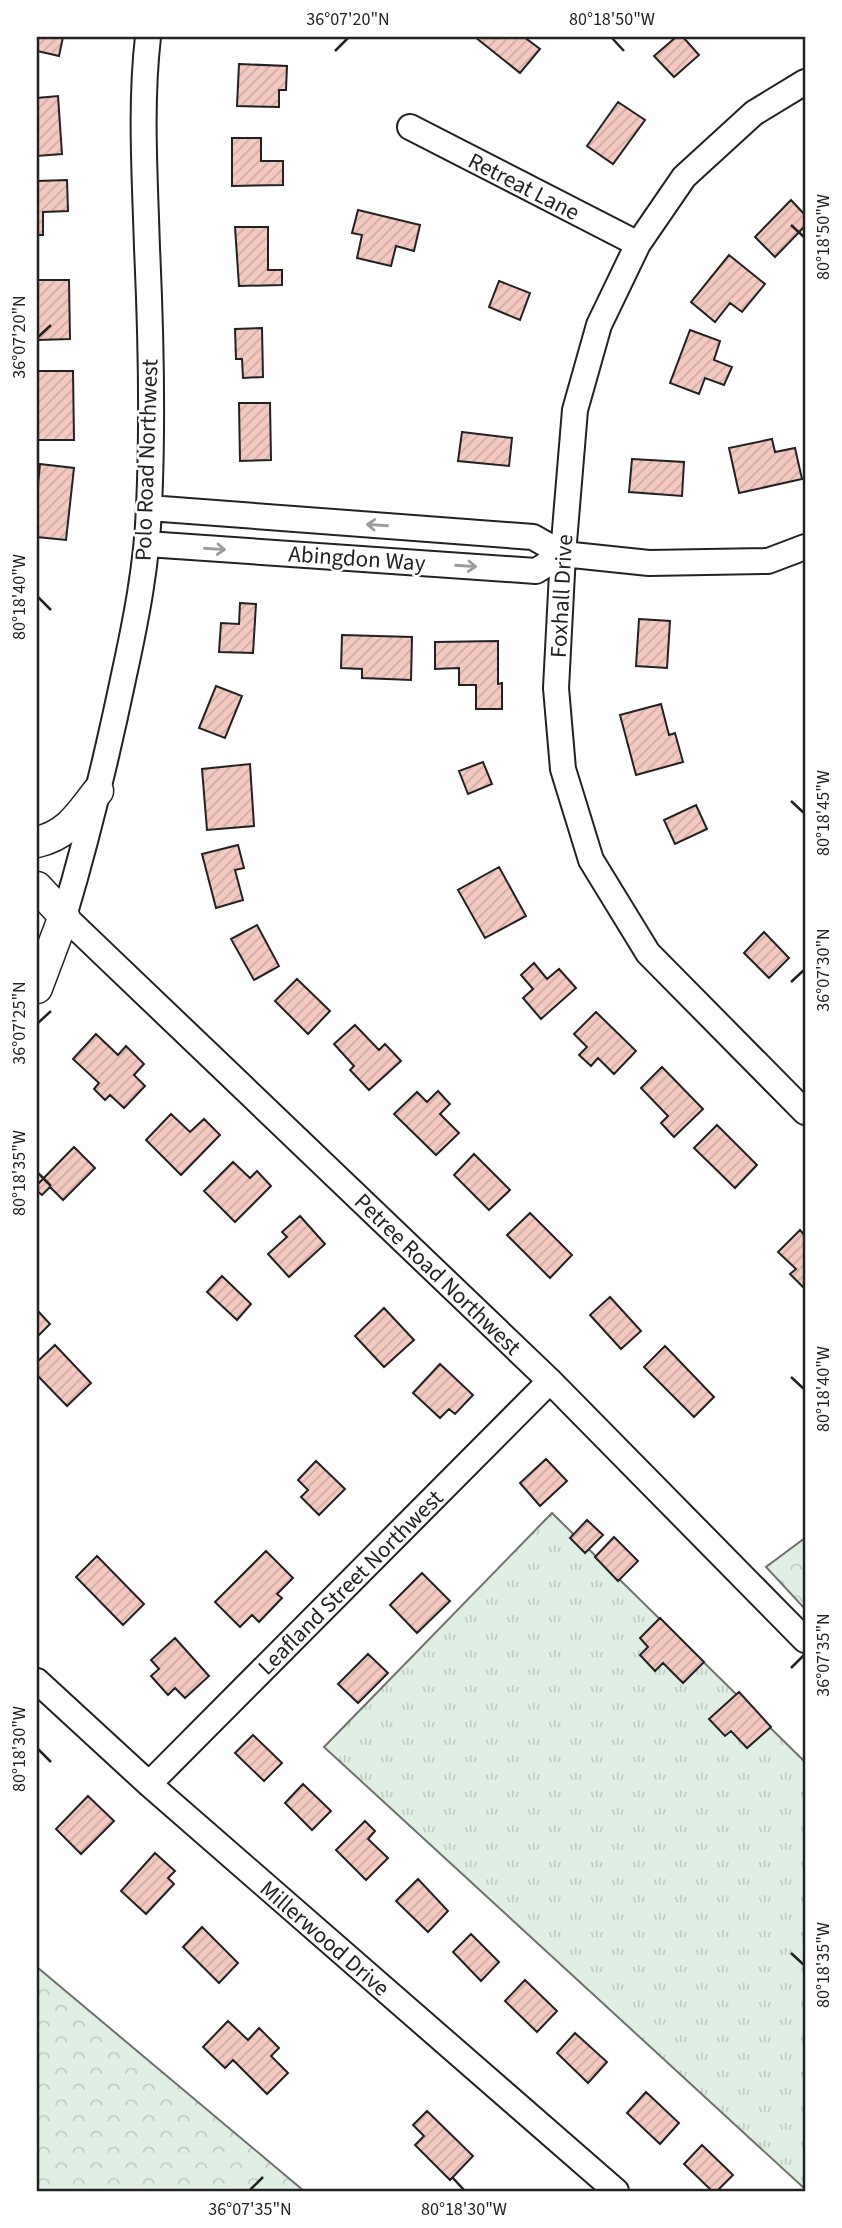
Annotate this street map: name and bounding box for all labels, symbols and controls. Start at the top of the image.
text: 36°07'20"N [306,7,390,32]
text: 80°18'50"W [569,7,655,32]
street label: Retreat Lane [462,144,585,229]
text: 80°18'50"W [811,194,836,280]
text: 36°07'20"N [7,295,32,379]
street label: Polo Road Northwest [126,358,167,562]
one-way arrow [367,518,389,531]
street label: Foxhall Drive [542,533,581,659]
street label: Abingdon Way [287,537,427,580]
one-way arrow [203,542,226,555]
text: 80°18'40"W [7,554,32,640]
one-way arrow [454,560,477,573]
text: 80°18'45"W [811,770,836,856]
text: 36°07'30"N [811,928,836,1012]
text: 36°07'25"N [7,981,32,1065]
text: 80°18'35"W [7,1130,32,1216]
street label: Petree Road Northwest [347,1186,529,1363]
text: 80°18'40"W [811,1346,836,1432]
street label: Leafland Street Northwest [250,1482,451,1683]
text: 36°07'35"N [811,1613,836,1697]
text: 80°18'30"W [7,1706,32,1792]
street label: Millerwood Drive [253,1873,397,2004]
text: 80°18'35"W [811,1922,836,2008]
text: 36°07'35"N [208,2197,292,2222]
text: 80°18'30"W [421,2197,507,2222]

